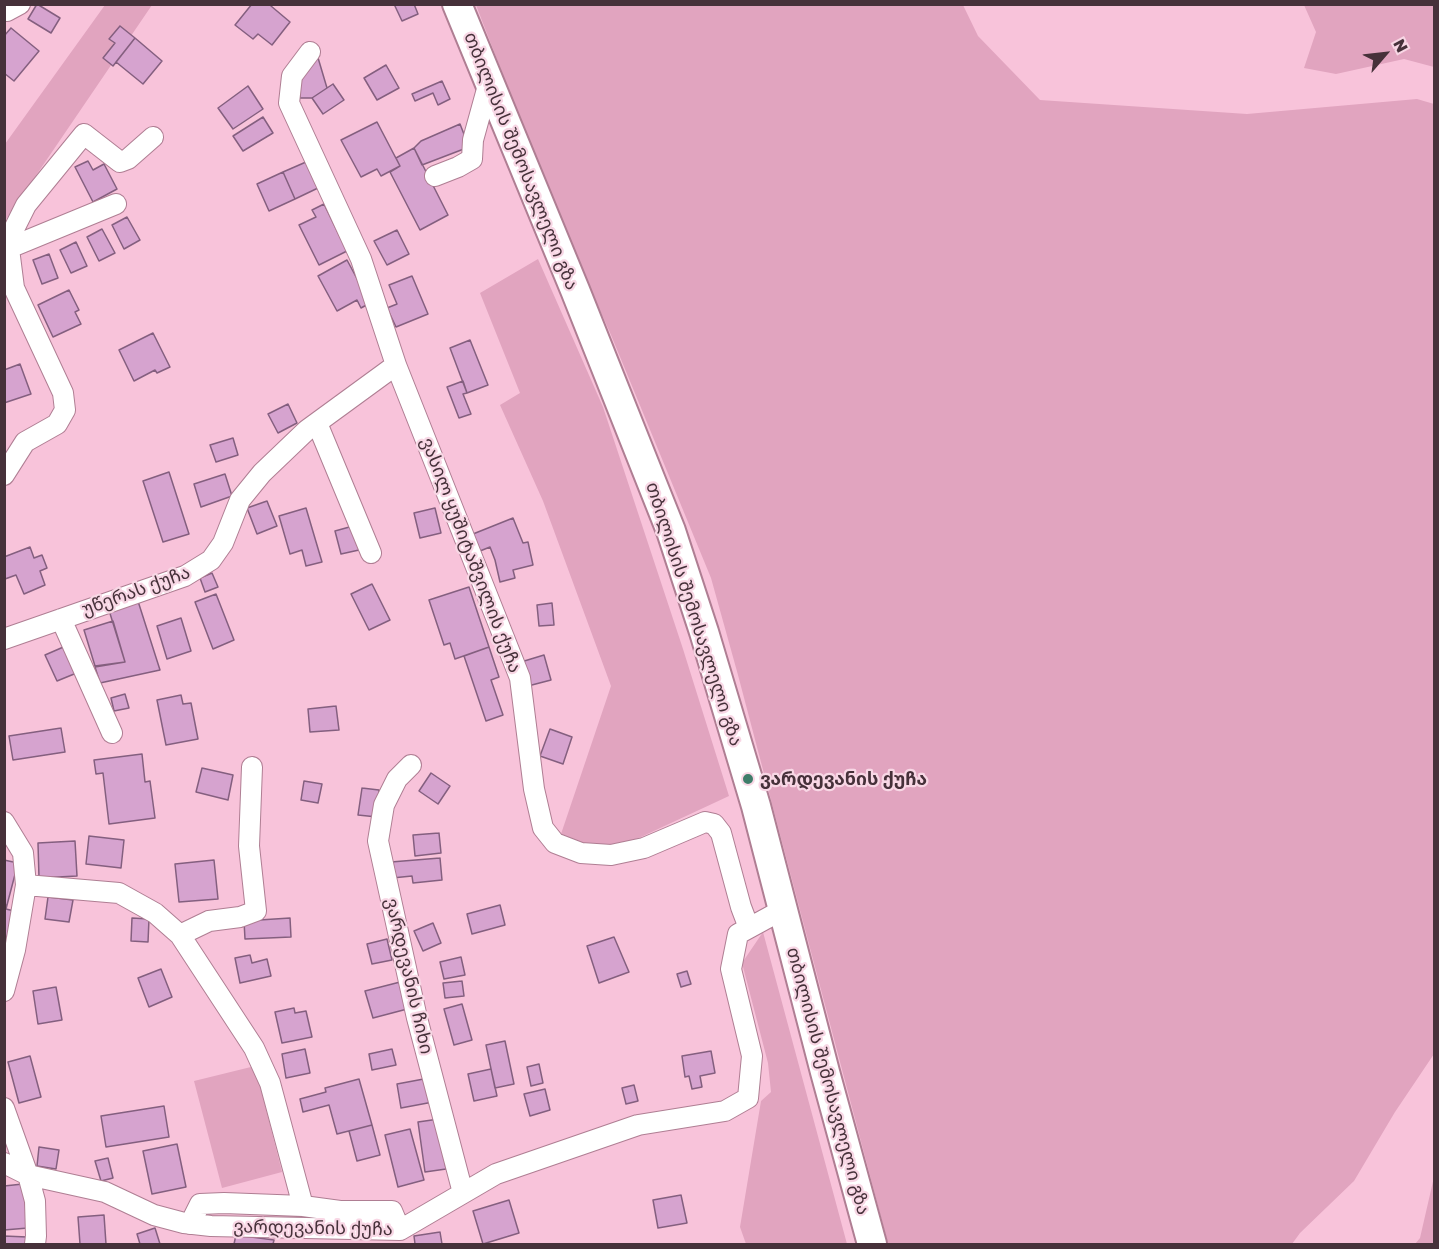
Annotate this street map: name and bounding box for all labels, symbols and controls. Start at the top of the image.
north arrow [1355,24,1415,84]
street label: თბილისის შემოსავლელი გზა [459,29,583,293]
text: N [1389,35,1413,56]
street label: ვასილ ყუშიტაშვილის ქუჩა [416,434,526,676]
street label: თბილისის შემოსავლელი გზა [641,479,747,749]
street label: უწერას ქუჩა [79,561,193,621]
place label: ვარდევანის ქუჩა [760,768,927,790]
marker: ვარდევანის ქუჩა [741,772,755,786]
street label: ვარდევანის ჩიხი [381,896,437,1056]
street label: თბილისის შემოსავლელი გზა [782,945,874,1217]
street label: ვარდევანის ქუჩა [233,1216,393,1240]

